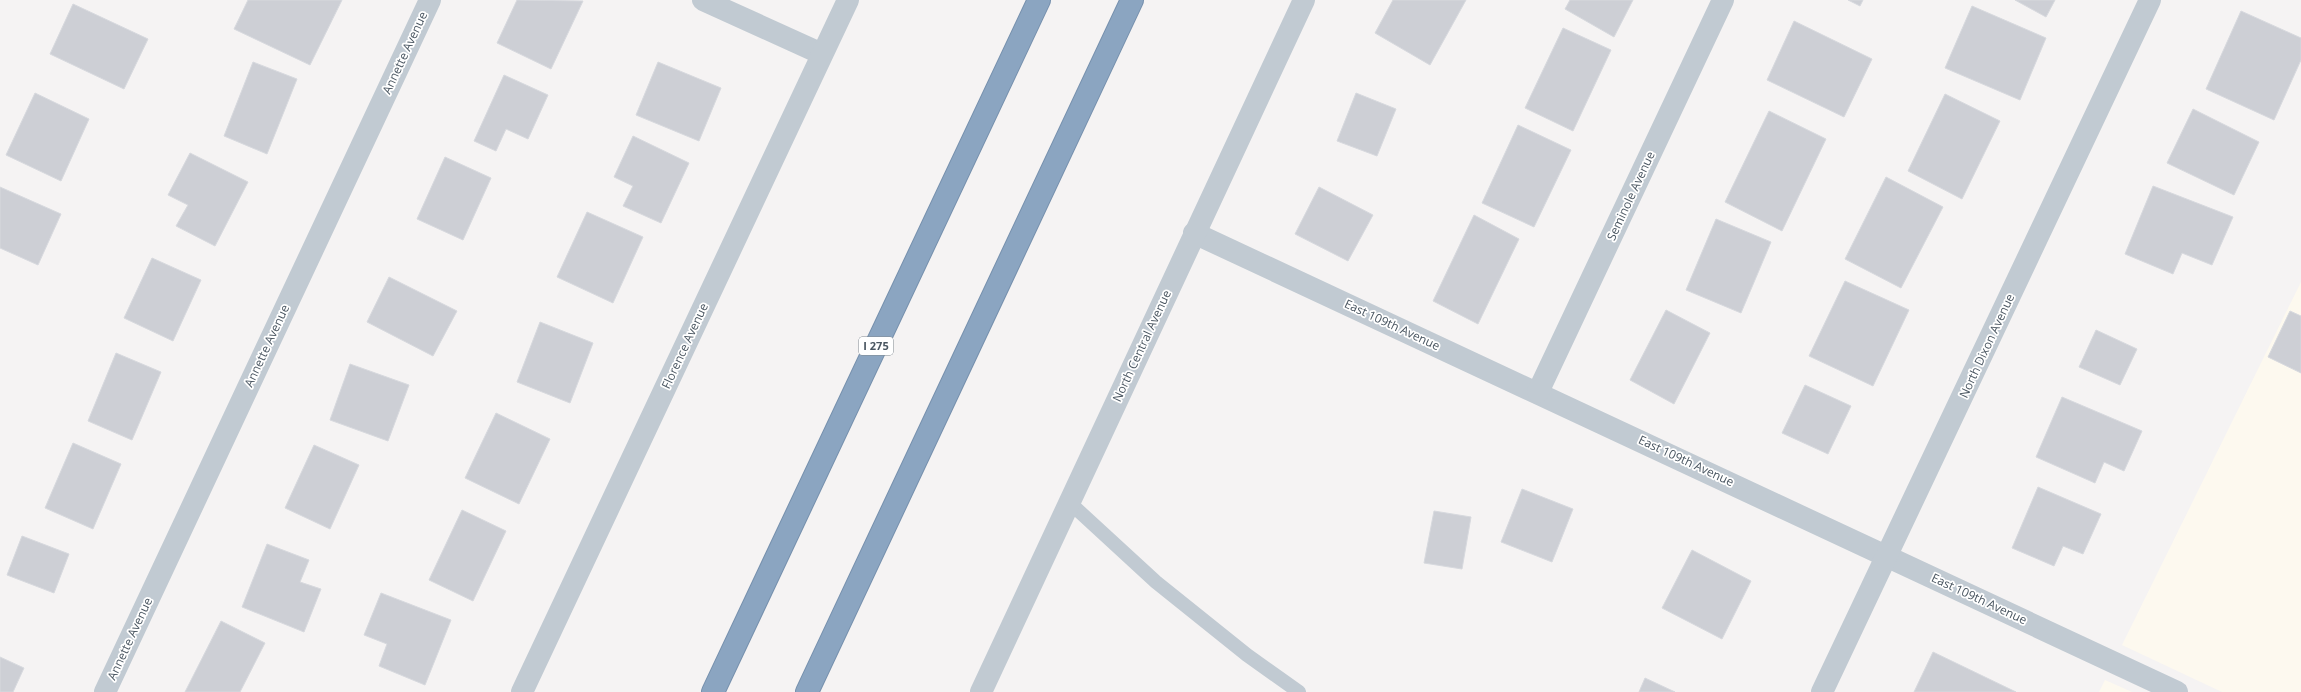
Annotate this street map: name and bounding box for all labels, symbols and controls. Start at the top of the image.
street label: Annette Avenue [378,9,431,97]
street label: Seminole Avenue [1602,148,1659,243]
street label: North Central Avenue [1108,287,1175,404]
street label: North Dixon Avenue [1955,291,2018,401]
street label: East 109th Avenue [1342,295,1443,354]
street label: Florence Avenue [657,300,712,391]
street label: Annette Avenue [240,302,293,390]
road number: I 275 [859,337,893,355]
street label: East 109th Avenue [1636,431,1737,490]
street label: East 109th Avenue [1929,569,2030,628]
street label: Annette Avenue [103,595,156,683]

